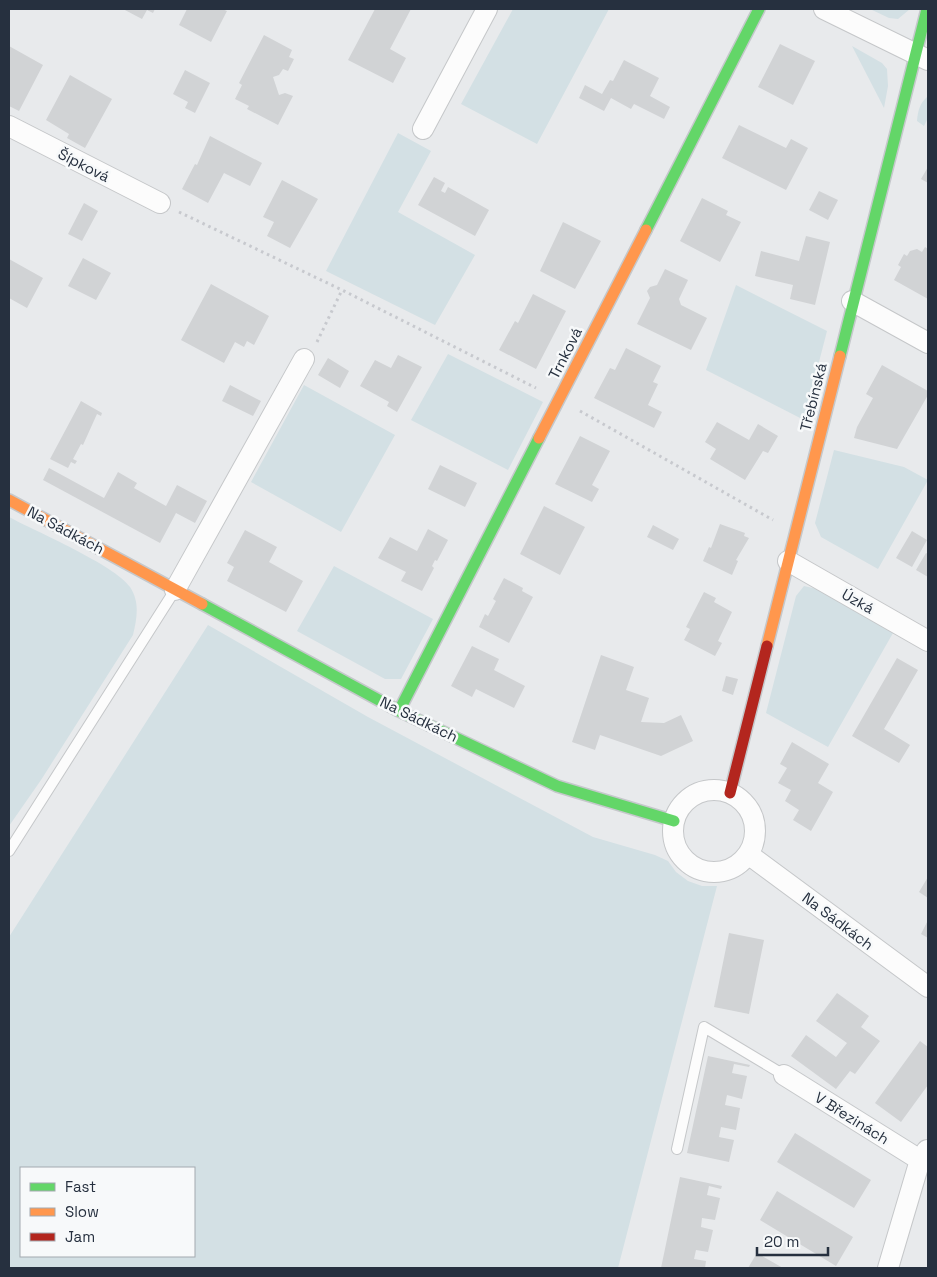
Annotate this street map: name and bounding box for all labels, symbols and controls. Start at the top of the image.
street label: Šípková [55,144,113,186]
street label: Trnková [544,324,586,382]
street label: Třebínská [795,360,831,433]
street label: Na Sádkách [24,502,108,558]
street label: Úzká [838,584,878,618]
street label: Na Sádkách [377,692,461,746]
street label: Na Sádkách [799,888,877,954]
street label: V Březinách [811,1088,893,1148]
legend [20,1167,195,1257]
text: Fast [65,1177,96,1196]
text: Slow [65,1202,99,1221]
scale bar [757,1224,828,1256]
text: Jam [65,1227,95,1246]
text: 20 m [764,1232,799,1251]

